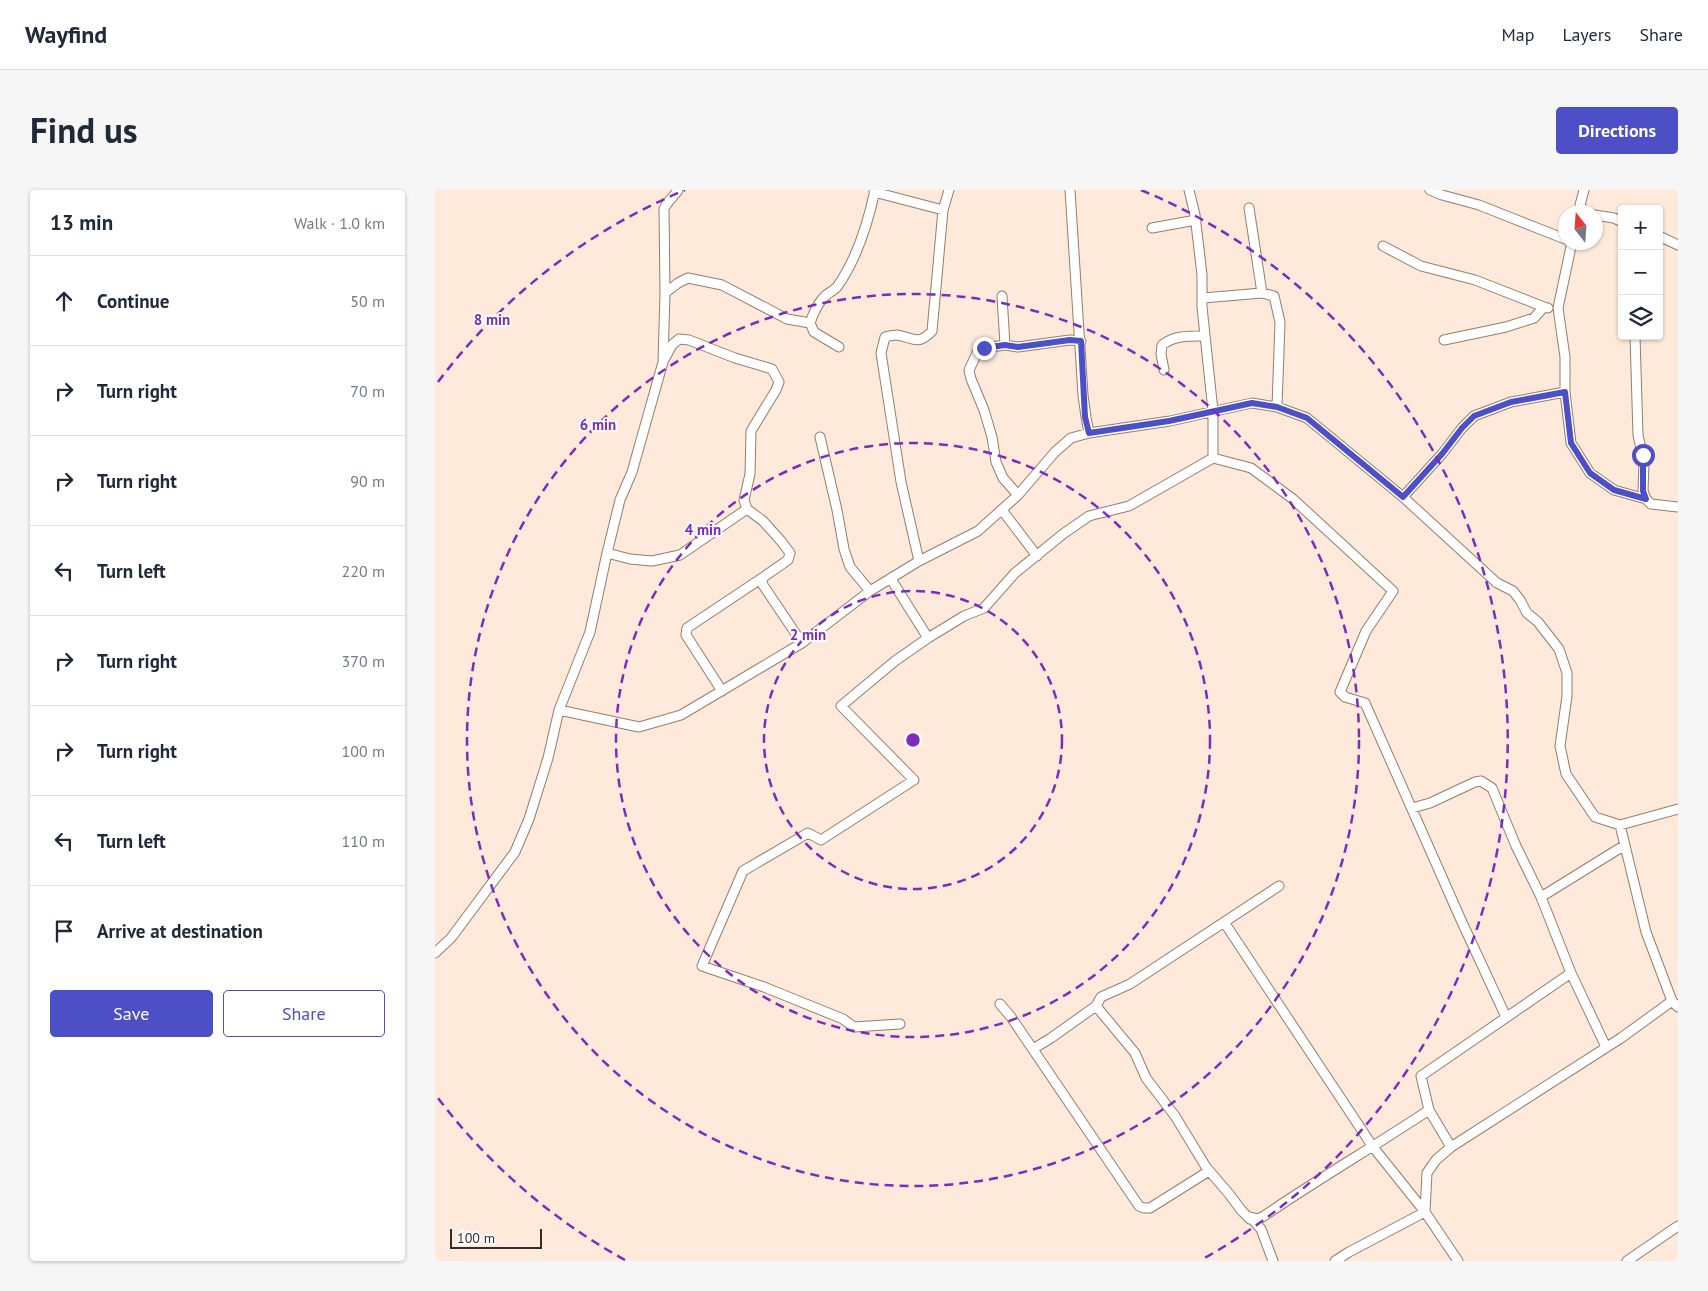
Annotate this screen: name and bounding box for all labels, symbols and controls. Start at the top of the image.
text: Wayfind [25,19,107,50]
text: Map [1502,23,1534,46]
text: Layers [1562,23,1611,46]
text: Share [1639,23,1683,46]
text: Find us [30,107,138,153]
button: Directions [1556,107,1678,154]
north arrow [1558,205,1603,250]
map controls [1618,205,1663,340]
button: + [1618,205,1663,250]
text: 13 min [50,209,113,236]
text: Walk · 1.0 km [294,213,385,233]
button: − [1618,250,1663,295]
icon: ahead [50,287,78,315]
text: Continue [97,289,169,313]
text: 50 m [350,291,385,311]
button: layers [1618,295,1663,340]
text: 8 min [474,310,510,329]
route end [973,337,996,360]
icon: right [50,377,78,405]
text: Turn right [97,379,177,403]
text: 70 m [350,381,385,401]
text: 6 min [580,415,616,434]
route start [1632,444,1655,467]
icon: right [50,467,78,495]
text: Turn right [97,469,177,493]
text: 90 m [350,471,385,491]
text: 4 min [685,520,721,539]
icon: left [50,557,78,585]
text: Turn left [97,559,166,583]
text: 220 m [342,561,385,581]
text: 2 min [790,625,826,644]
icon: right [50,647,78,675]
text: Turn right [97,649,177,673]
text: 370 m [342,651,385,671]
centre of rings [904,731,922,749]
icon: right [50,737,78,765]
text: Turn right [97,739,177,763]
text: 100 m [342,741,385,761]
icon: left [50,827,78,855]
text: Turn left [97,829,166,853]
text: 110 m [342,831,385,851]
icon: arrive [50,917,78,945]
text: Arrive at destination [97,919,263,943]
button: Save [50,990,213,1037]
button: Share [223,990,385,1037]
scale bar [450,1226,543,1249]
text: 100 m [457,1229,495,1247]

